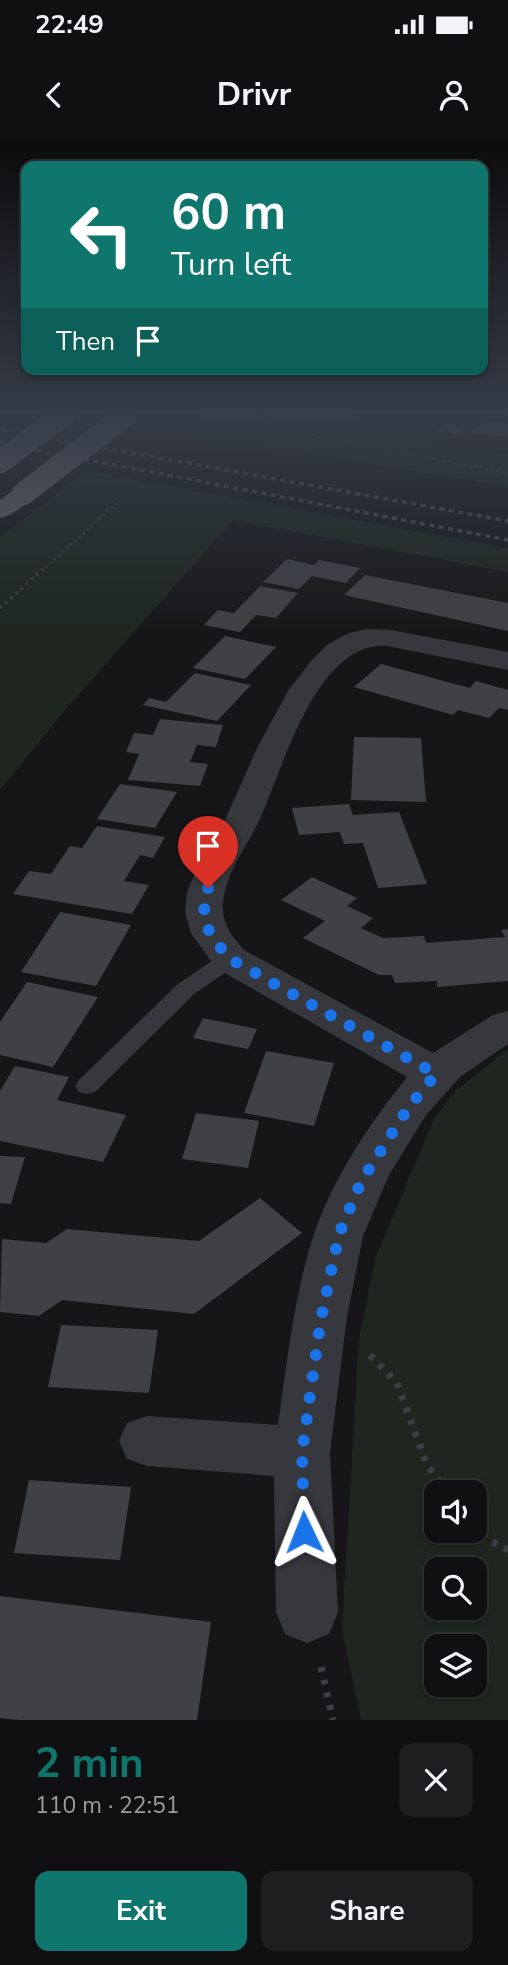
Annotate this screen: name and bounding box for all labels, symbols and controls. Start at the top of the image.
text: 22:49 [35,7,104,42]
text: Drivr [217,73,291,116]
icon: back [35,76,73,114]
icon: person [435,76,473,114]
text: 60 m [171,179,286,246]
icon: left [56,189,147,280]
text: Turn left [171,243,291,286]
icon: arrive [129,322,167,360]
text: Then [56,324,115,359]
pin [178,816,238,888]
icon: arrive [189,827,227,865]
map controls [424,1480,487,1697]
button: sound [424,1480,487,1543]
position arrow [267,1495,341,1569]
button: search [424,1557,487,1620]
button: layers [424,1634,487,1697]
text: 2 min [35,1735,144,1792]
button: close [399,1743,473,1817]
text: 110 m · 22:51 [35,1790,180,1821]
button: Exit [35,1871,247,1951]
button: Share [261,1871,473,1951]

